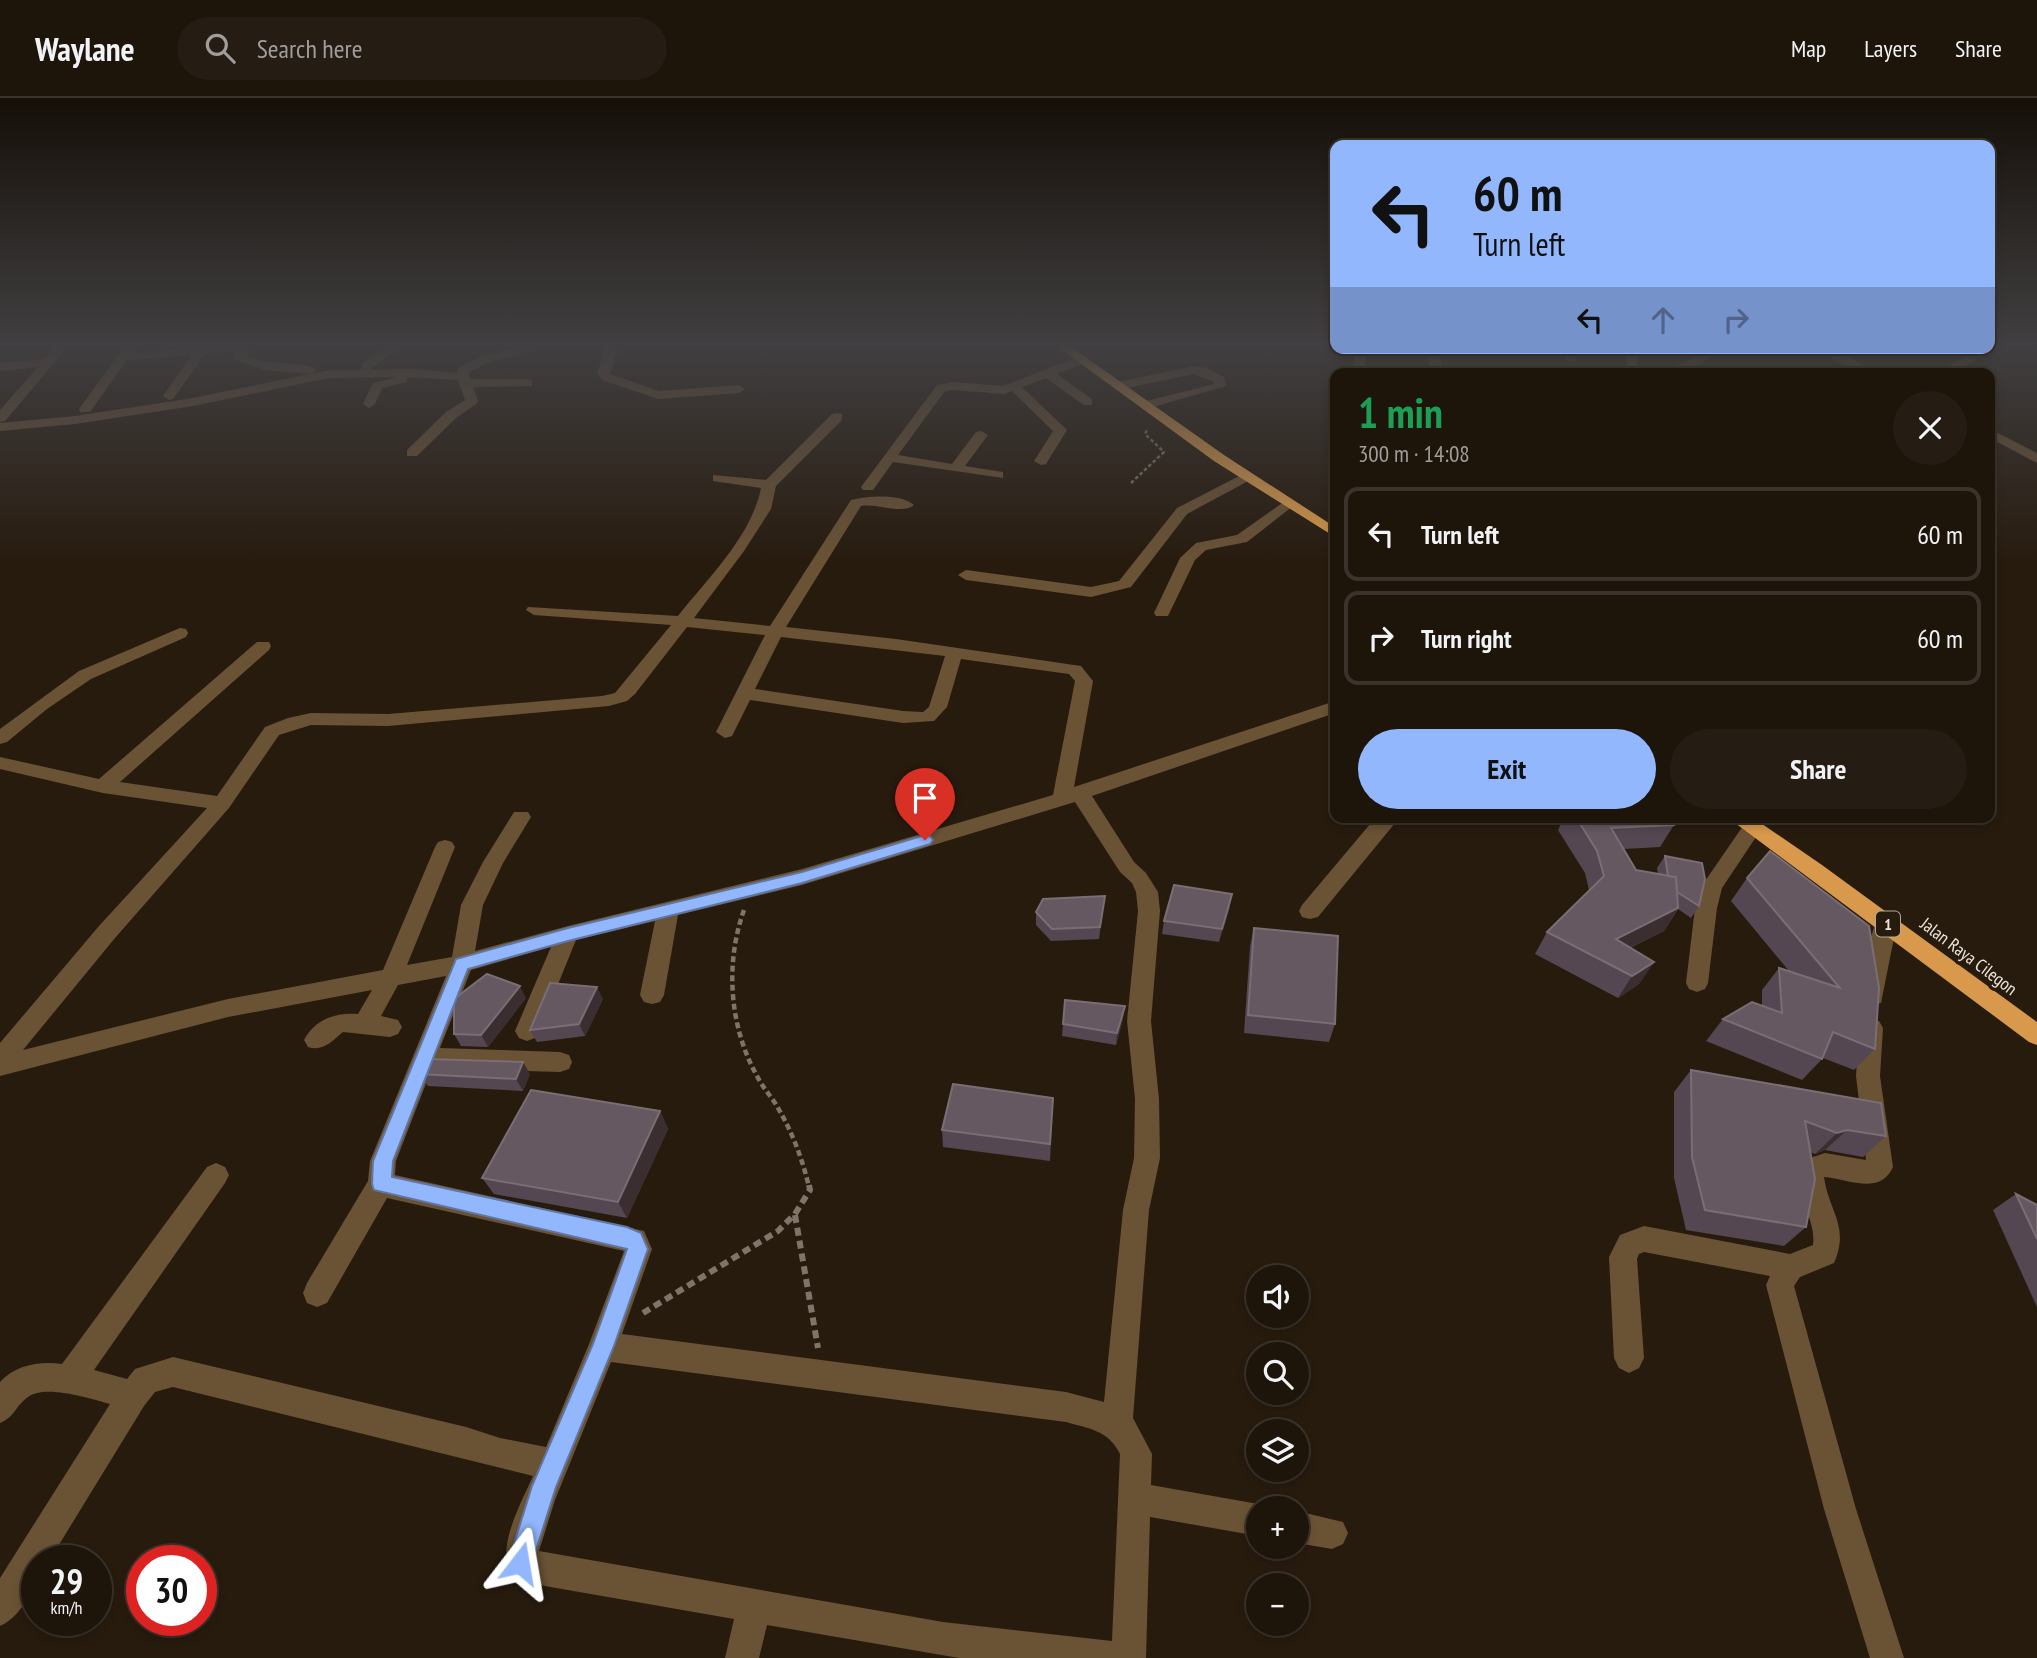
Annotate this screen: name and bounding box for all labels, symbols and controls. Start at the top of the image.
search box [177,17,667,80]
text: Waylane [35,27,135,70]
icon: search [201,29,239,67]
text: Search here [257,32,362,65]
text: Map [1791,33,1826,64]
text: Layers [1864,33,1917,64]
text: Share [1955,33,2002,64]
text: 60 m [1473,161,1562,225]
icon: left [1358,168,1449,259]
text: Turn left [1473,223,1565,265]
icon: left [1571,301,1609,339]
icon: ahead [1644,301,1682,339]
icon: right [1717,301,1755,339]
text: 1 min [1358,385,1443,440]
button: close [1893,391,1967,465]
text: 300 m · 14:08 [1358,439,1470,468]
icon: left [1362,515,1400,553]
text: Turn left [1421,518,1499,551]
text: 60 m [1917,518,1963,551]
icon: right [1362,619,1400,657]
text: Turn right [1421,622,1512,655]
text: 60 m [1917,622,1963,655]
button: Exit [1358,729,1656,809]
button: Share [1670,729,1967,809]
pin [895,768,955,840]
icon: arrive [906,779,944,817]
street label: Jalan Raya Cilegon [1915,911,2022,1000]
road number: 1 [1876,912,1900,936]
map controls [1246,1265,1309,1636]
button: sound [1246,1265,1309,1328]
button: search [1246,1342,1309,1405]
button: layers [1246,1419,1309,1482]
button: + [1246,1496,1309,1559]
position arrow [483,1526,557,1600]
speed limit sign: 30 [126,1545,217,1636]
text: 29 [50,1558,83,1604]
button: − [1246,1573,1309,1636]
text: km/h [51,1596,82,1619]

